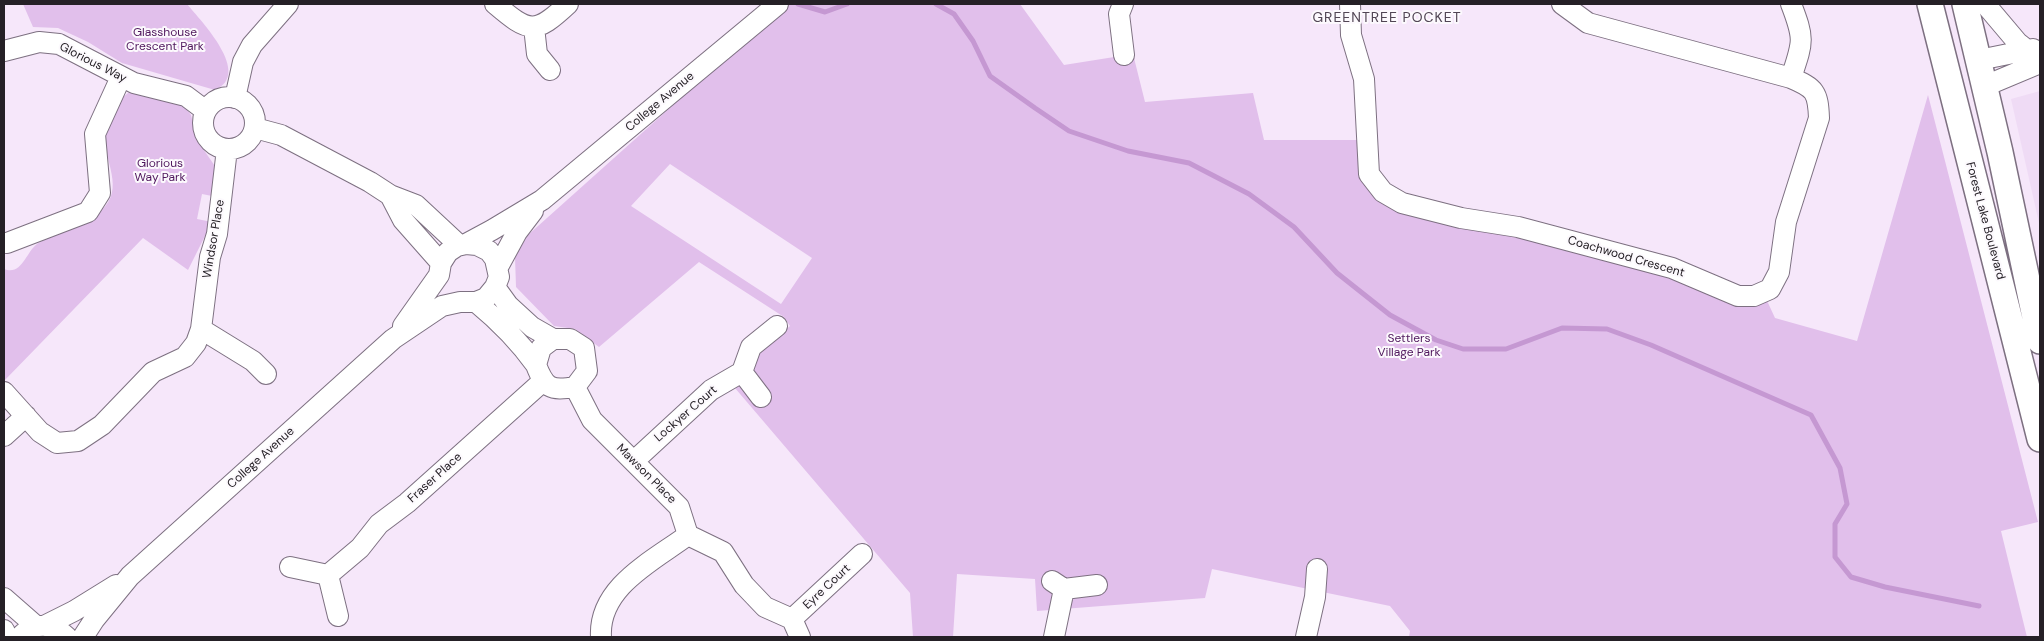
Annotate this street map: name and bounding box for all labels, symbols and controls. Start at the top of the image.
district label: GREENTREE POCKET [1310,10,1464,26]
park label: Glasshouse Crescent Park [126,26,204,54]
street label: Glorious Way [57,40,129,86]
street label: College Avenue [623,69,697,135]
park label: Glorious Way Park [135,157,185,185]
street label: Forest Lake Boulevard [1962,161,2008,281]
street label: Windsor Place [200,199,228,279]
street label: Coachwood Crescent [1566,233,1686,281]
park label: Settlers Village Park [1378,332,1440,360]
street label: Lockyer Court [652,383,720,445]
street label: College Avenue [225,424,297,492]
street label: Mawson Place [613,441,679,507]
street label: Fraser Place [405,450,465,506]
street label: Eyre Court [800,561,854,613]

